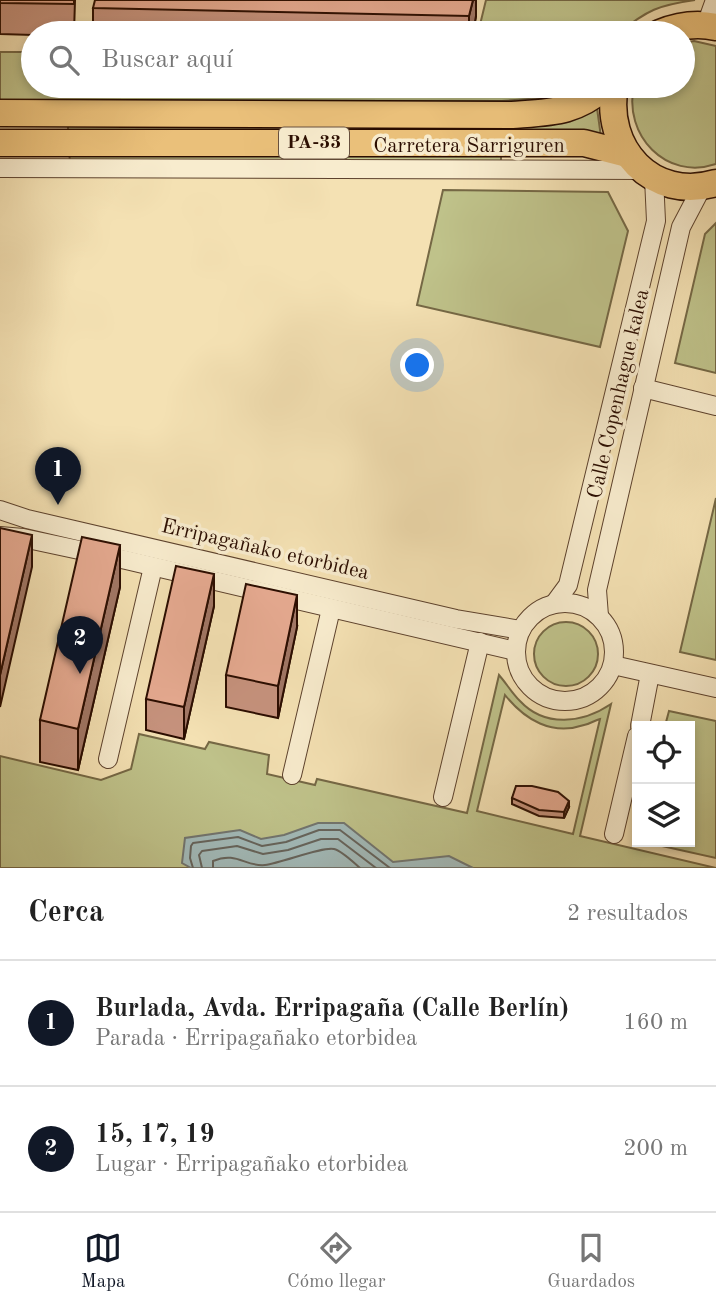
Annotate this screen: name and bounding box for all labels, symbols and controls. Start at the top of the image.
search box [21,21,695,98]
icon: search [45,41,83,79]
text: Buscar aquí [101,47,233,73]
road number: PA-33 [279,127,349,158]
street label: Carretera Sarriguren [373,136,565,157]
street label: Calle Copenhague kalea [585,287,653,501]
your location [400,348,434,382]
pin: 1 [35,447,81,505]
street label: Erripagañako etorbidea [159,516,371,584]
pin: 2 [57,616,103,674]
map controls [632,721,695,847]
button: locate [632,721,695,784]
button: layers [632,784,695,847]
text: Cerca [28,898,104,928]
text: 2 resultados [567,902,688,925]
text: Burlada, Avda. Erripagaña (Calle Berlín) [95,996,569,1022]
text: 1 [44,1011,58,1034]
text: 160 m [623,1011,688,1034]
text: Parada · Erripagañako etorbidea [95,1027,417,1050]
text: 15, 17, 19 [95,1122,215,1148]
text: 2 [44,1137,58,1160]
text: 200 m [623,1137,688,1160]
text: Lugar · Erripagañako etorbidea [95,1153,408,1176]
tab: Mapa [81,1229,125,1294]
tab: Cómo llegar [287,1229,386,1294]
tab: Guardados [547,1229,635,1294]

